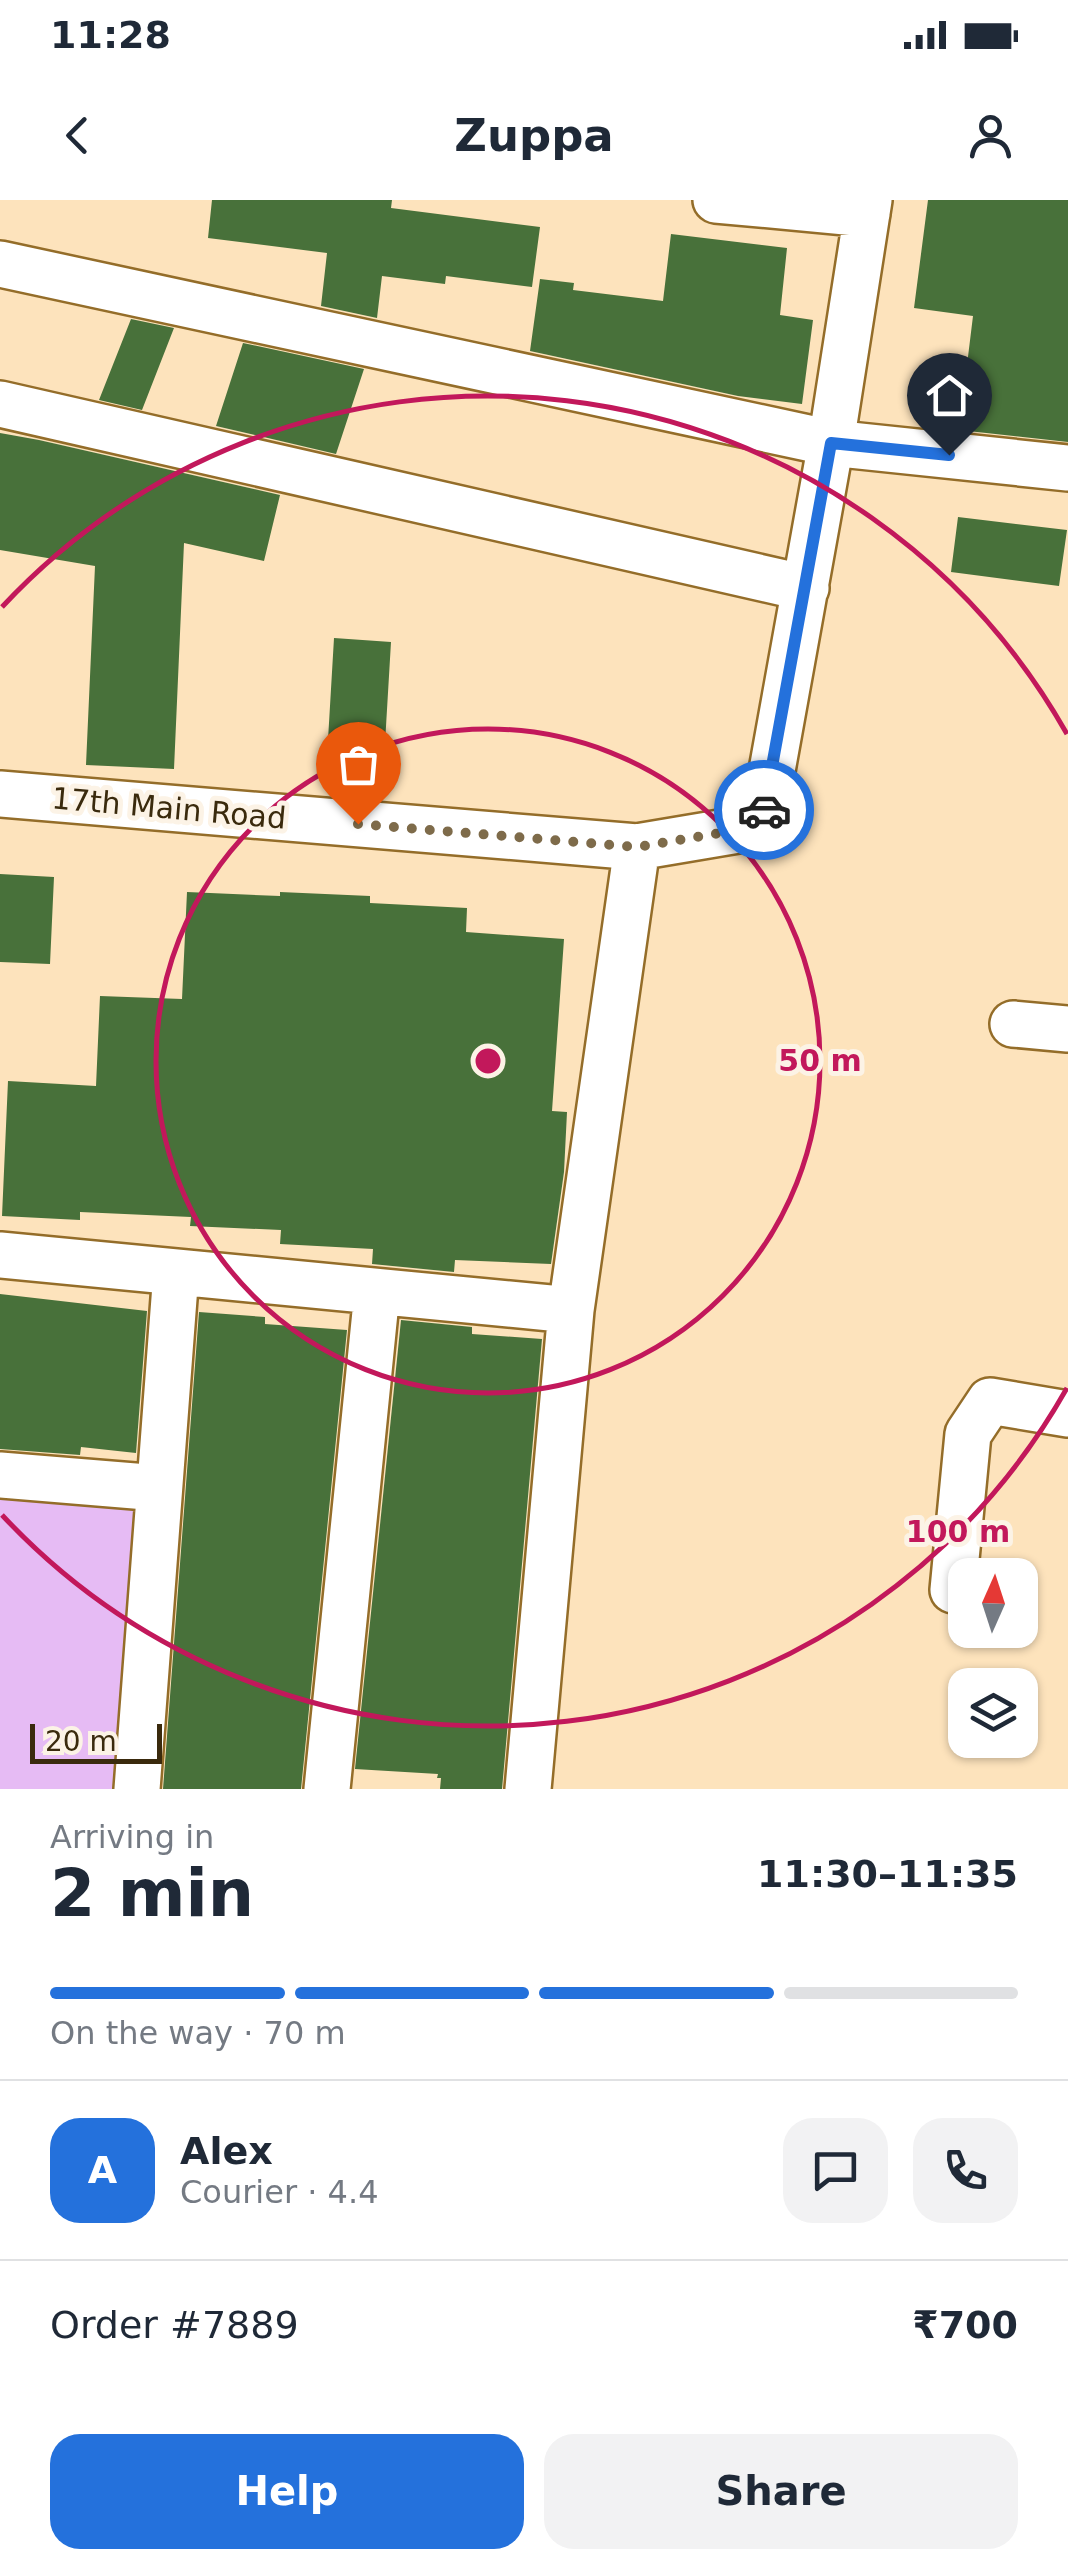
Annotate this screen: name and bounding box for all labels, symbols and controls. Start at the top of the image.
text: 11:28 [50,13,171,57]
icon: back [50,108,105,163]
icon: person [963,108,1018,163]
text: Zuppa [454,109,614,162]
pin [907,353,992,456]
icon: home [922,368,977,423]
pin [316,722,401,825]
icon: bag [331,737,386,792]
courier [714,760,814,860]
street label: 17th Main Road [50,780,288,836]
icon: car [737,783,792,838]
centre of rings [470,1043,506,1079]
text: 50 m [778,1043,862,1078]
text: 100 m [906,1514,1010,1549]
north arrow [948,1558,1038,1648]
map controls [948,1558,1038,1758]
button: layers [948,1668,1038,1758]
scale bar [30,1719,162,1763]
text: 20 m [45,1725,117,1758]
text: Arriving in [50,1818,214,1856]
text: 11:30–11:35 [757,1852,1018,1896]
text: 2 min [50,1856,254,1931]
text: On the way · 70 m [50,2014,346,2052]
button: chat [783,2118,888,2223]
button: phone [913,2118,1018,2223]
text: Alex [180,2129,273,2173]
text: A [88,2148,117,2192]
text: Courier · 4.4 [180,2173,379,2211]
text: Order #7889 [50,2303,299,2347]
text: ₹700 [912,2303,1018,2347]
button: Help [50,2434,524,2549]
button: Share [544,2434,1018,2549]

